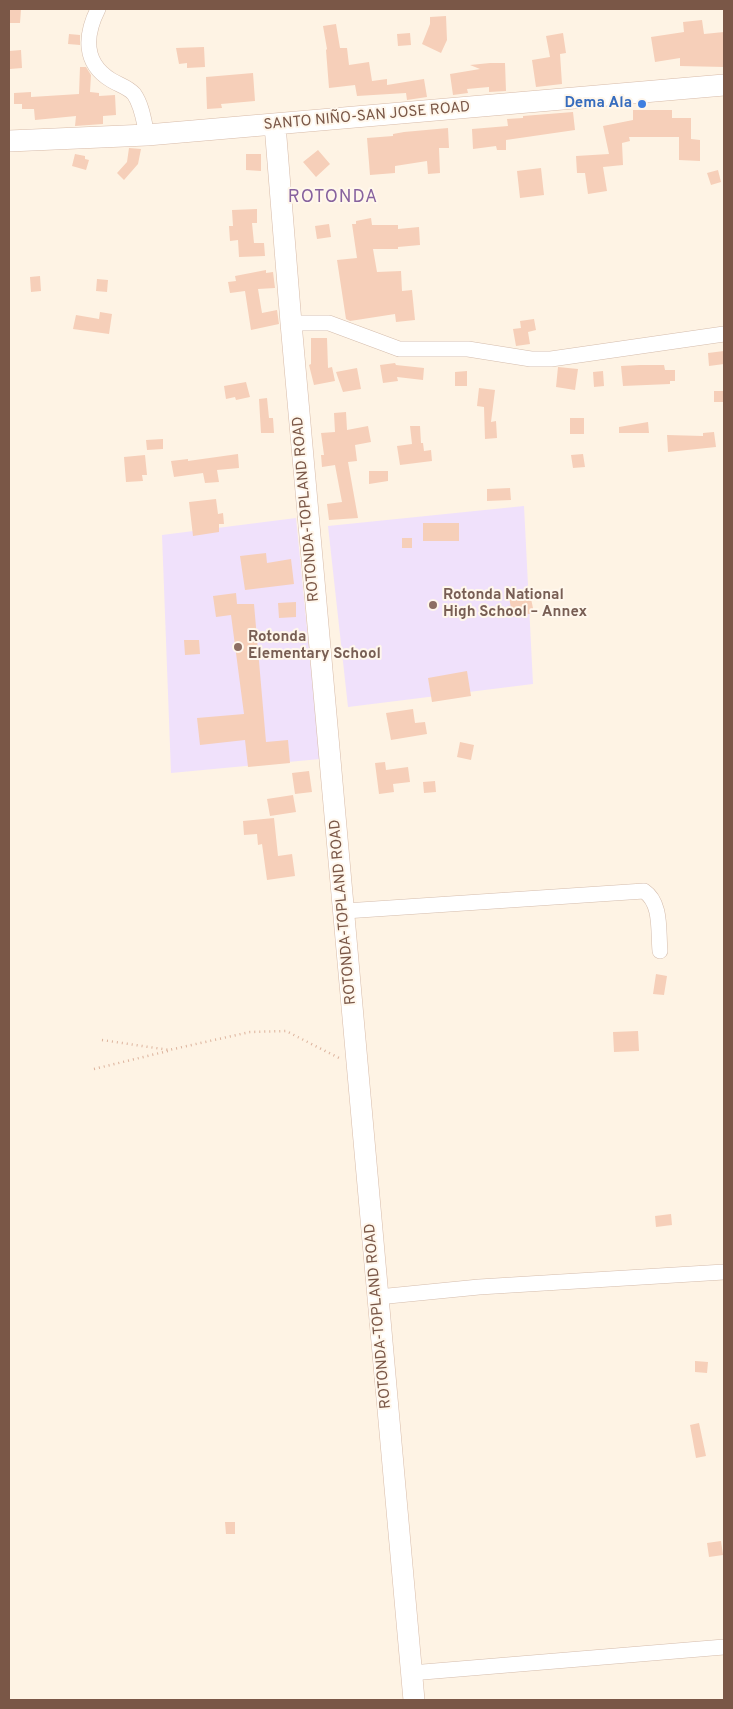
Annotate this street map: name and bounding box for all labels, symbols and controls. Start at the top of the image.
place label: Dema Ala [564,95,632,113]
marker: Dema Ala [636,98,648,110]
street label: SANTO NIÑO-SAN JOSE ROAD [263,99,471,135]
district label: ROTONDA [287,187,379,209]
street label: ROTONDA-TOPLAND ROAD [290,416,324,602]
place label: Rotonda National High School – Annex [443,587,587,622]
marker: Rotonda National High School – Annex [427,599,439,611]
place label: Rotonda Elementary School [248,629,381,664]
marker: Rotonda Elementary School [232,641,244,653]
street label: ROTONDA-TOPLAND ROAD [327,819,361,1005]
street label: ROTONDA-TOPLAND ROAD [362,1223,396,1409]

